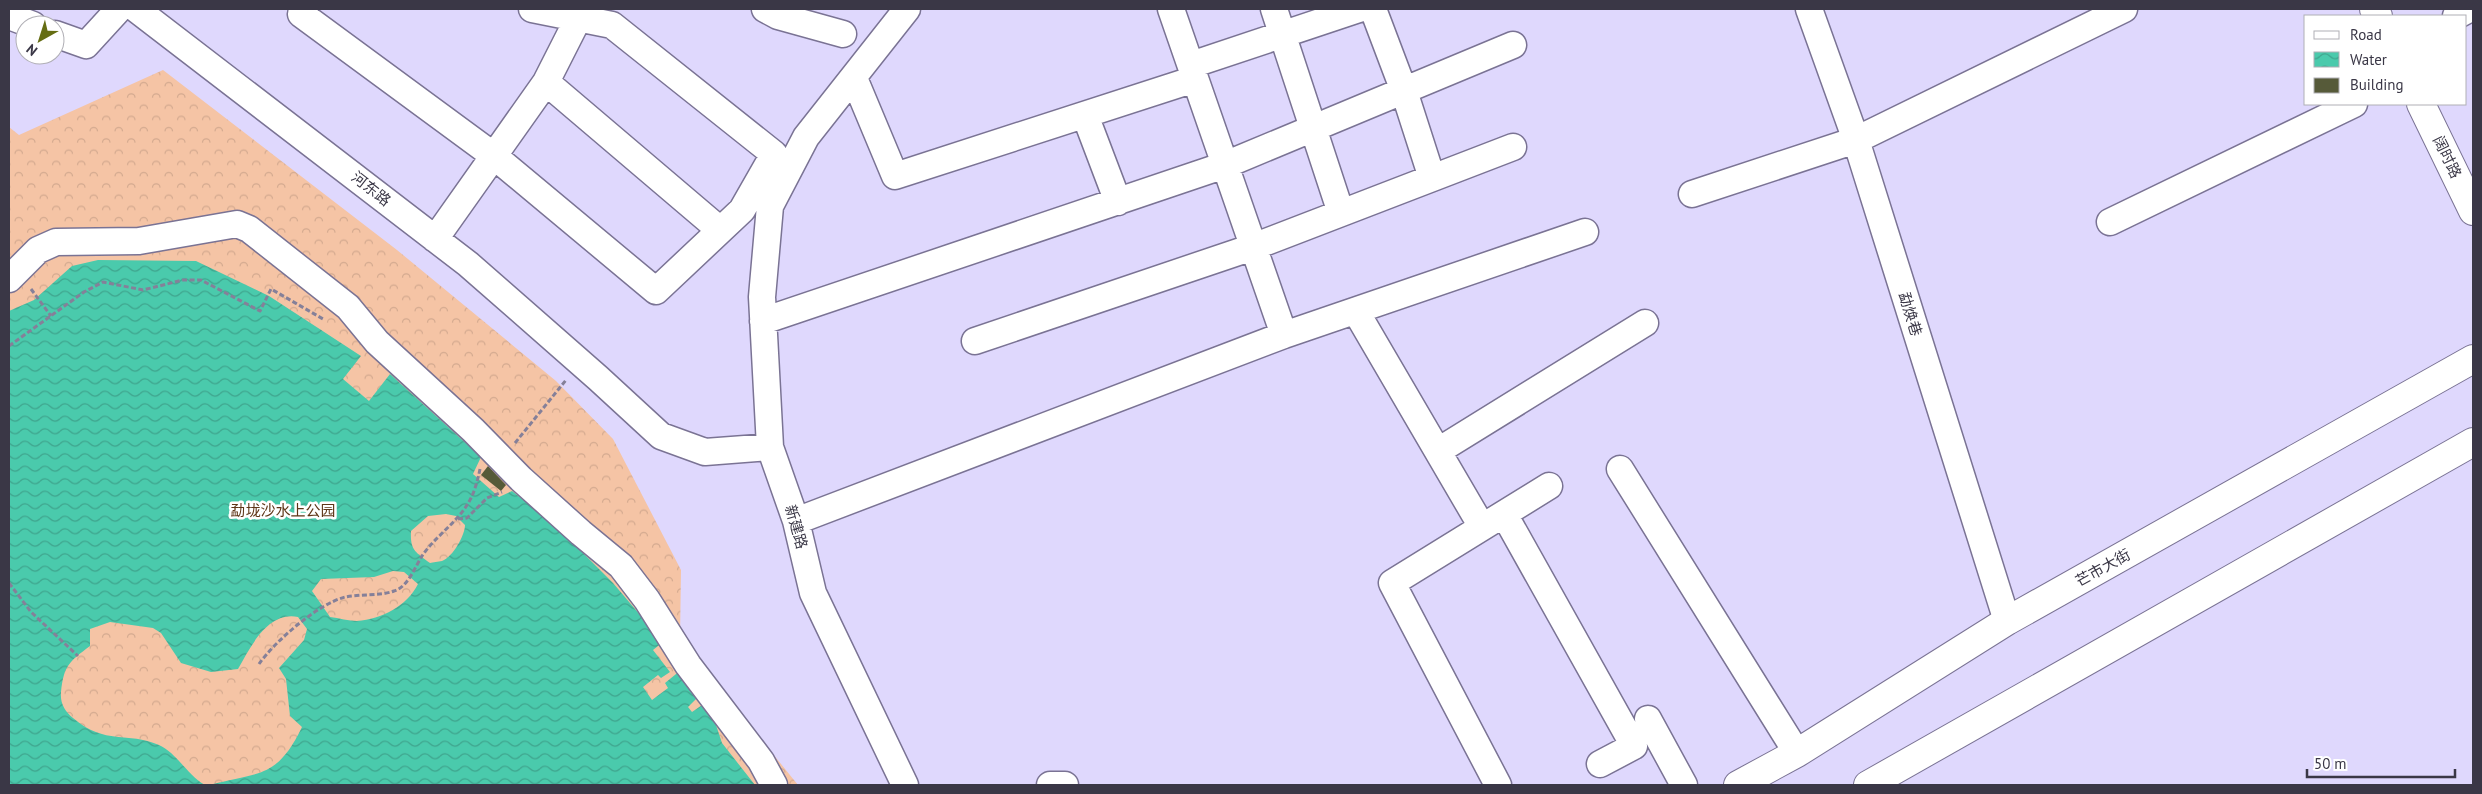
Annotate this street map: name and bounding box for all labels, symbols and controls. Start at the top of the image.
north arrow [15,15,65,65]
legend [2304,15,2467,105]
text: Road [2350,25,2382,44]
text: N [23,40,41,60]
text: Water [2350,50,2387,69]
text: Building [2350,75,2404,94]
street label: 阔时路 [2429,132,2466,181]
street label: 河东路 [348,167,395,210]
street label: 勐焕巷 [1895,290,1926,338]
park label: 勐垅沙水上公园 [230,501,336,520]
street label: 新建路 [781,503,812,551]
street label: 芒市大街 [2072,545,2134,590]
scale bar [2307,746,2454,778]
text: 50 m [2314,754,2347,773]

